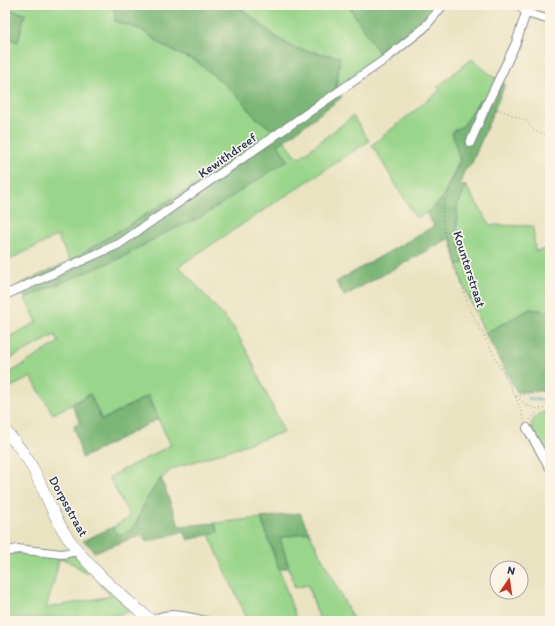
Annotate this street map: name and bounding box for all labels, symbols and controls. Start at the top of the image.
street label: Kewithdreef [195,130,259,181]
street label: Kounterstraat [450,229,489,309]
street label: Dorpsstraat [46,473,91,539]
north arrow [489,560,529,600]
text: N [506,564,516,578]

